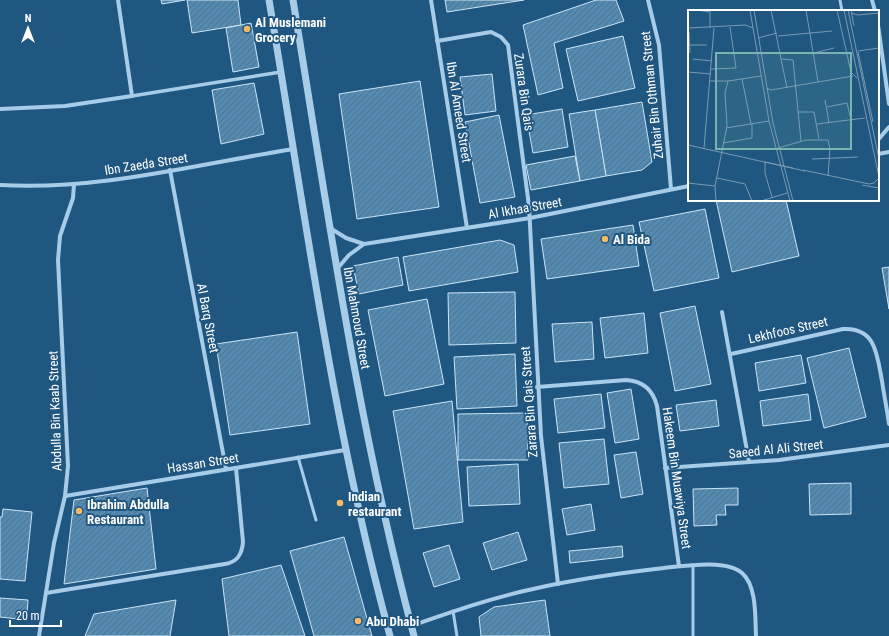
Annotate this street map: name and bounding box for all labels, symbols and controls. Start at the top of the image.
north arrow [8,8,48,48]
inset map [688,10,879,201]
text: N [25,12,32,25]
place label: Al Muslemani Grocery [255,15,326,45]
marker: Al Muslemani Grocery [242,24,252,34]
street label: Zuhair Bin Othman Street [638,30,666,160]
street label: Zurara Bin Qais [511,52,537,132]
street label: Ibn Al Ameed Street [444,61,474,164]
street label: Ibn Zaeda Street [103,150,189,178]
street label: Al Ikhaa Street [487,194,563,222]
place label: Al Bida [613,232,650,247]
marker: Al Bida [600,234,610,244]
street label: Ibn Mahmoud Street [341,266,373,371]
street label: Al Barq Street [194,282,222,354]
street label: Lekhfoos Street [747,314,829,346]
street label: Zarara Bin Qais Street [518,346,540,458]
street label: Abdulla Bin Kaab Street [45,350,65,472]
street label: Hakeem Bin Muawiya Street [660,406,694,550]
street label: Saeed Al Ali Street [728,437,824,461]
street label: Hassan Street [166,450,240,476]
place label: Indian restaurant [348,489,401,519]
place label: Ibrahim Abdulla Restaurant [87,497,169,527]
marker: Indian restaurant [335,498,345,508]
marker: Ibrahim Abdulla Restaurant [74,506,84,516]
scale bar [10,602,61,628]
text: 20 m [16,609,40,623]
place label: Abu Dhabi [366,614,419,629]
marker: Abu Dhabi [353,616,363,626]

